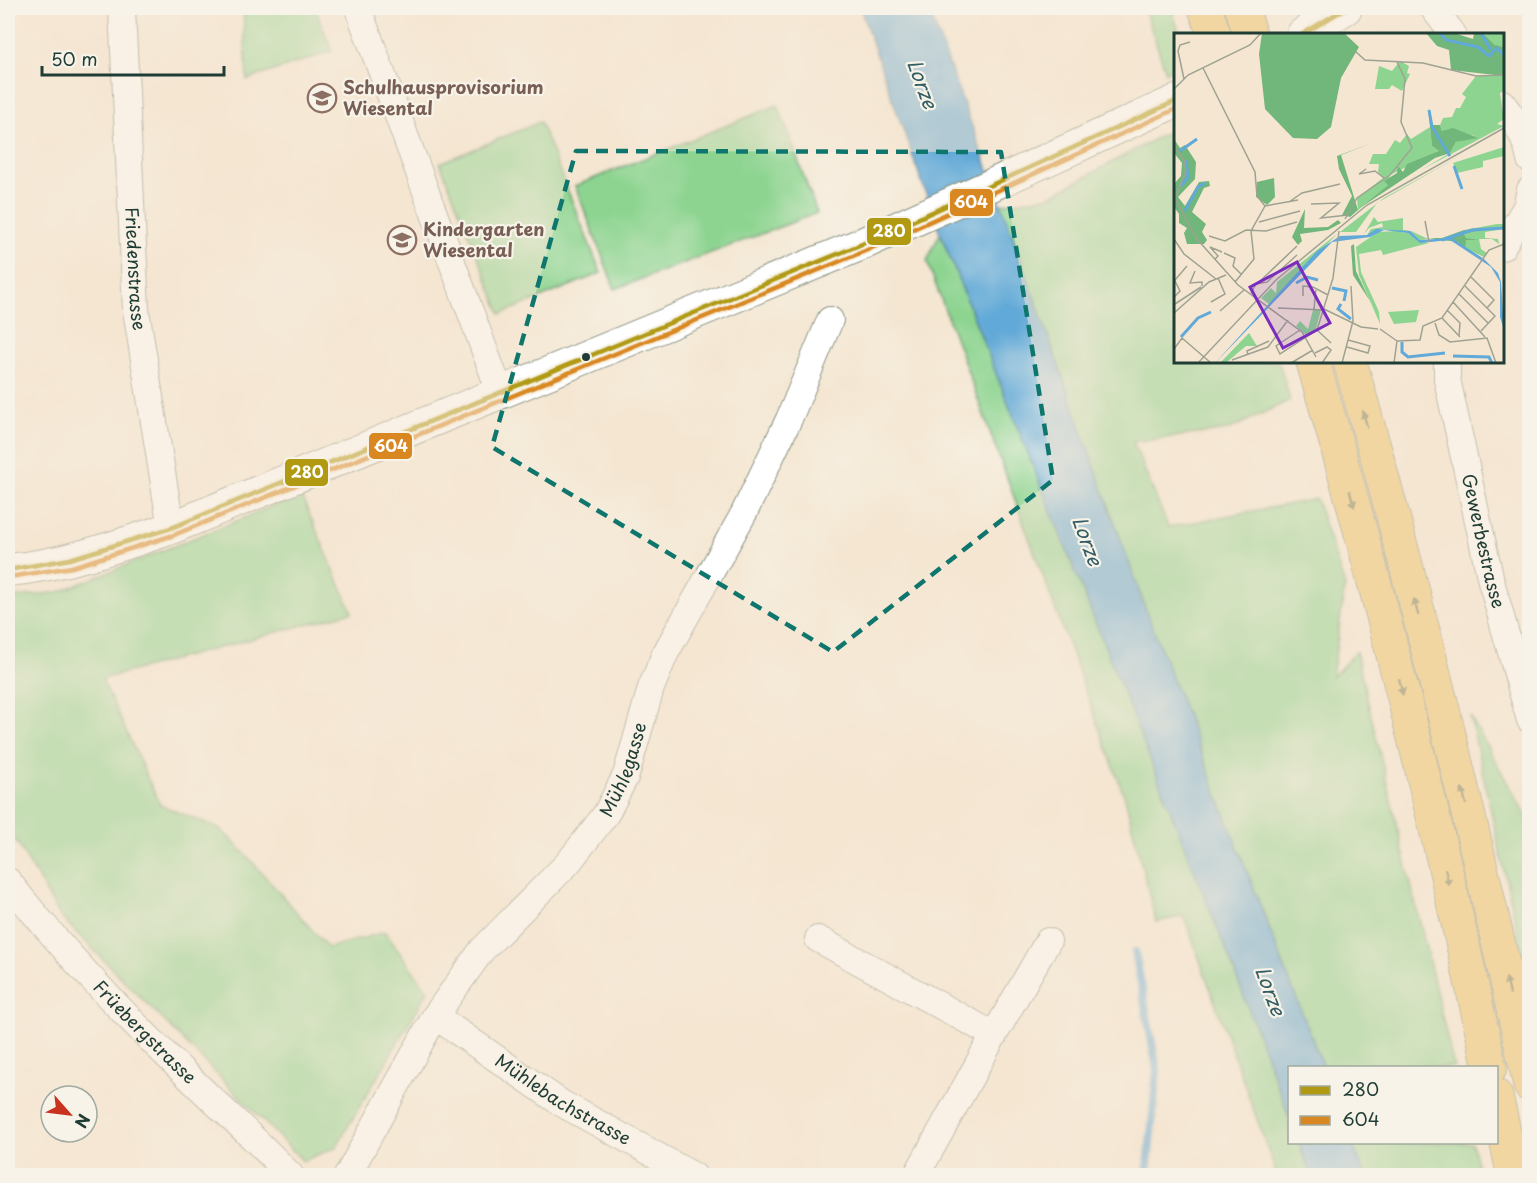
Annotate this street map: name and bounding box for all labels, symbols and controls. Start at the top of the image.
inset map [1174,33,1504,363]
scale bar [42,39,224,77]
text: 50 m [51,45,98,72]
water label: Lorze [900,55,946,114]
place label: Schulhausprovisorium Wiesental [343,73,544,121]
school or university icon: Schulhausprovisorium Wiesental [306,82,338,114]
line badge: 604 [949,188,994,217]
text: 604 [954,189,988,213]
street label: Friedenstrasse [119,206,154,332]
place label: Kindergarten Wiesental [423,215,544,263]
line badge: 280 [866,217,912,246]
text: 280 [872,218,906,242]
school or university icon: Kindergarten Wiesental [386,224,418,256]
unlabelled marker [580,351,592,363]
one-way arrow [1360,410,1370,428]
line badge: 604 [368,432,413,460]
text: 604 [374,433,408,457]
line badge: 280 [284,458,329,487]
text: 280 [290,459,324,483]
street label: Gewerbestrasse [1456,471,1513,611]
one-way arrow [1348,490,1357,508]
water label: Lorze [1065,512,1111,571]
one-way arrow [1411,598,1420,616]
one-way arrow [1397,678,1407,696]
street label: Mühlegasse [592,719,653,821]
one-way arrow [1458,787,1468,806]
one-way arrow [1443,868,1453,886]
water label: Lorze [1248,962,1294,1021]
street label: Früebergstrasse [88,974,203,1089]
one-way arrow [1503,977,1512,996]
street label: Mühlebachstrasse [490,1046,636,1151]
legend [1288,1066,1498,1144]
text: 280 [1342,1075,1379,1102]
north arrow [39,1084,99,1144]
text: 604 [1342,1105,1380,1132]
text: N [70,1110,97,1133]

